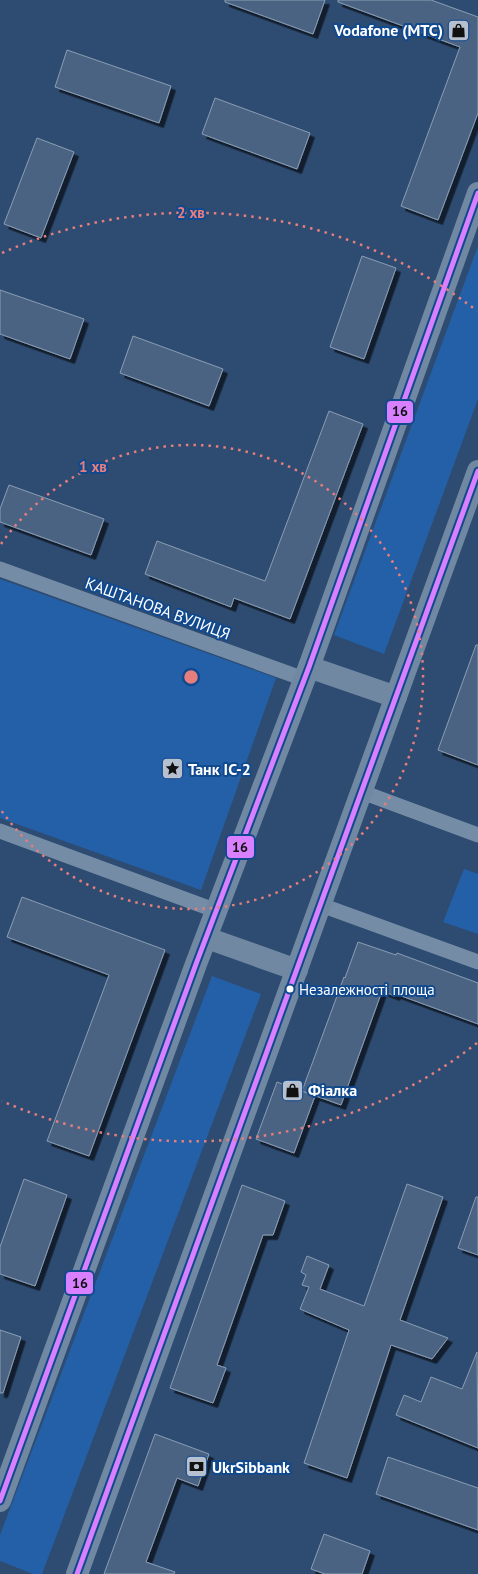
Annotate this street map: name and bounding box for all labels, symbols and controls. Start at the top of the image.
shop icon: Vodafone (МТС) [447,18,471,42]
place label: Vodafone (МТС) [333,20,443,40]
text: 2 хв [177,203,205,222]
line badge: 16 [386,400,414,424]
text: 16 [392,402,408,420]
text: 1 хв [79,457,107,476]
street label: КАШТАНОВА ВУЛИЦЯ [83,572,233,644]
centre of rings [182,668,200,686]
place icon: Танк ІС-2 [160,757,184,781]
place label: Танк ІС-2 [188,759,251,779]
line badge: 16 [226,835,255,859]
text: 16 [232,838,248,856]
place label: Незалежності площа [299,980,435,999]
marker: Незалежності площа [285,984,295,994]
shop icon: Фіалка [280,1078,304,1102]
place label: Фіалка [308,1080,357,1100]
line badge: 16 [65,1271,94,1295]
text: 16 [72,1274,88,1292]
bank icon: UkrSibbank [184,1455,208,1479]
place label: UkrSibbank [212,1457,290,1477]

